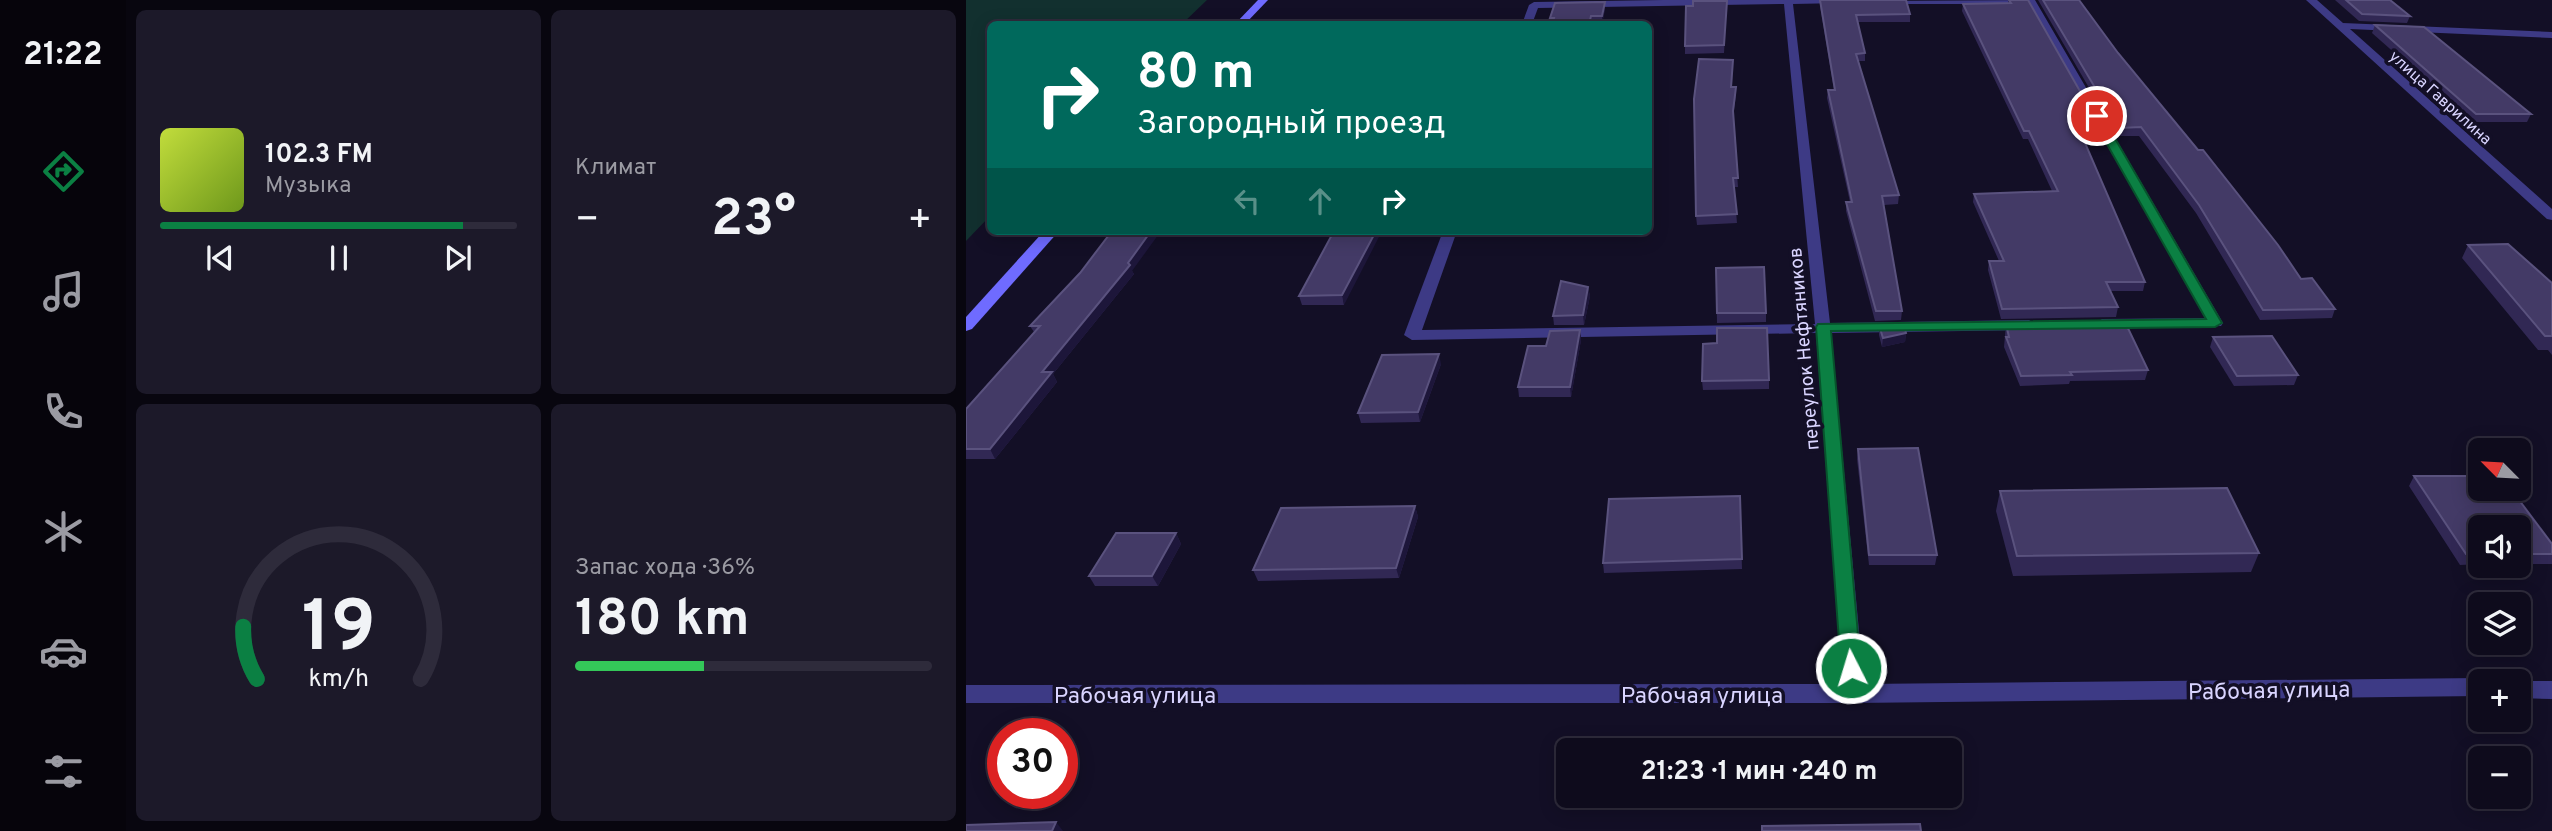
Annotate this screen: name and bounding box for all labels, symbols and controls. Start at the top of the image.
text: 21:22 [23,36,103,76]
text: 80 m [1137,44,1254,106]
street label: улица Гаврилина [2384,47,2495,150]
icon: right [1022,49,1113,140]
pin [2067,86,2127,146]
icon: arrive [2078,97,2116,135]
text: Загородный проезд [1137,105,1446,145]
text: 102.3 FM [265,139,373,172]
icon: directions [39,147,88,196]
text: Климат [575,154,656,183]
text: Музыка [265,172,351,201]
icon: left [1228,182,1266,220]
icon: ahead [1301,182,1339,220]
icon: right [1374,182,1412,220]
text: 23° [711,188,796,254]
text: − [575,197,600,246]
text: + [907,197,932,246]
icon: previous [201,239,239,277]
icon: pause [320,239,358,277]
icon: next [439,239,477,277]
street label: переулок Нефтяников [1784,246,1826,451]
icon: music [39,267,88,316]
icon: phone [39,387,88,436]
north arrow [2468,438,2530,500]
map controls [2468,438,2531,809]
icon: climate [39,507,88,556]
button: sound [2468,515,2531,578]
text: Запас хода · 36% [575,554,755,583]
text: 19 [302,585,375,677]
text: 180 km [575,588,750,654]
button: layers [2468,592,2531,655]
icon: car [39,627,88,676]
position arrow [1814,631,1888,705]
text: km/h [308,663,369,695]
button: + [2468,669,2531,732]
street label: Рабочая улица [2188,677,2350,708]
street label: Рабочая улица [1054,683,1216,712]
street label: Рабочая улица [1621,683,1783,712]
speed limit sign: 30 [987,718,1078,809]
button: − [2468,746,2531,809]
icon: filters [39,747,88,796]
text: 21:23 · 1 мин · 240 m [1641,756,1877,789]

